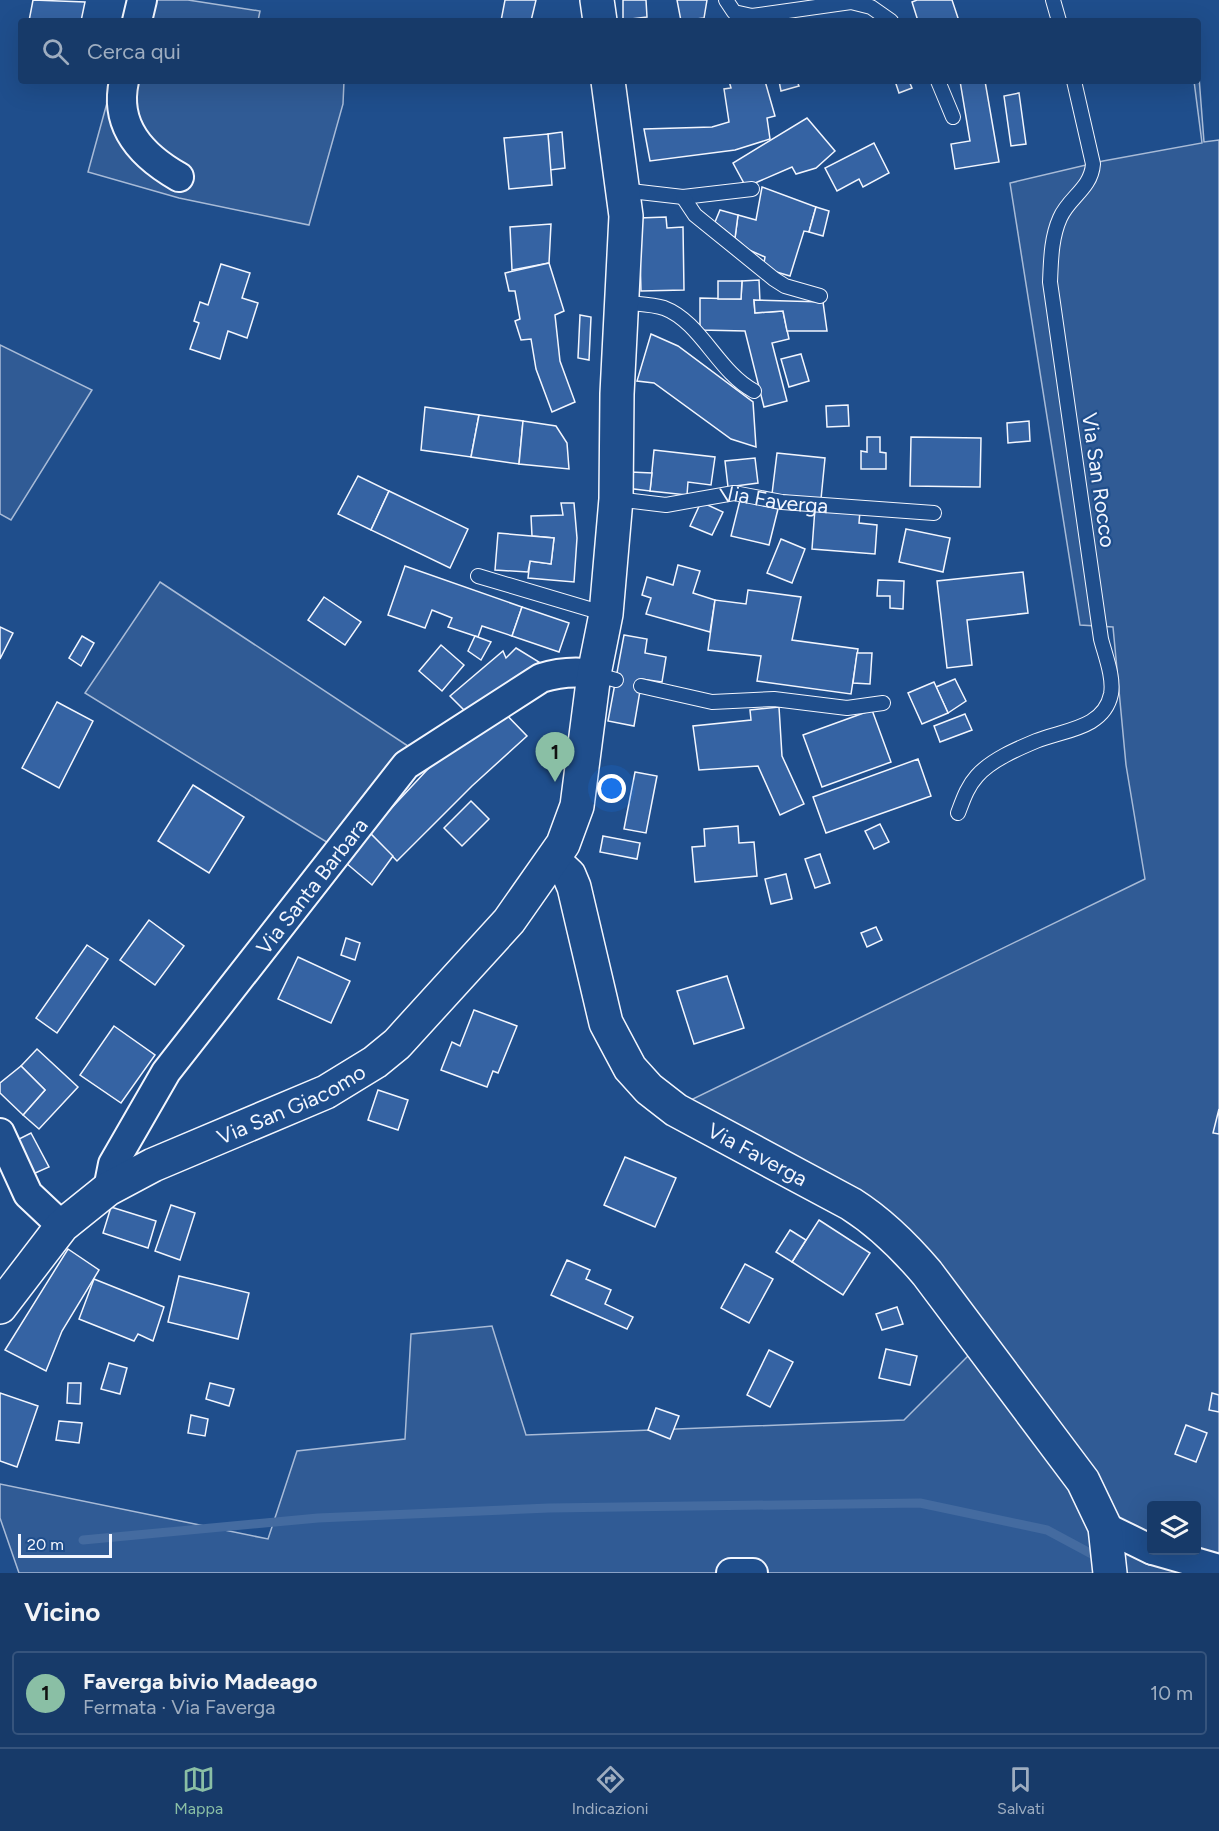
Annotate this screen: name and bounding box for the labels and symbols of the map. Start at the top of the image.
street label: Via San Rocco [1077,411,1121,549]
street label: Via Faverga [718,481,829,518]
pin: 1 [536,732,574,782]
your location [597,774,626,803]
street label: Via Santa Barbara [251,813,373,959]
street label: Via San Giacomo [213,1059,370,1149]
street label: Via Faverga [704,1117,812,1191]
scale bar [18,1531,112,1558]

